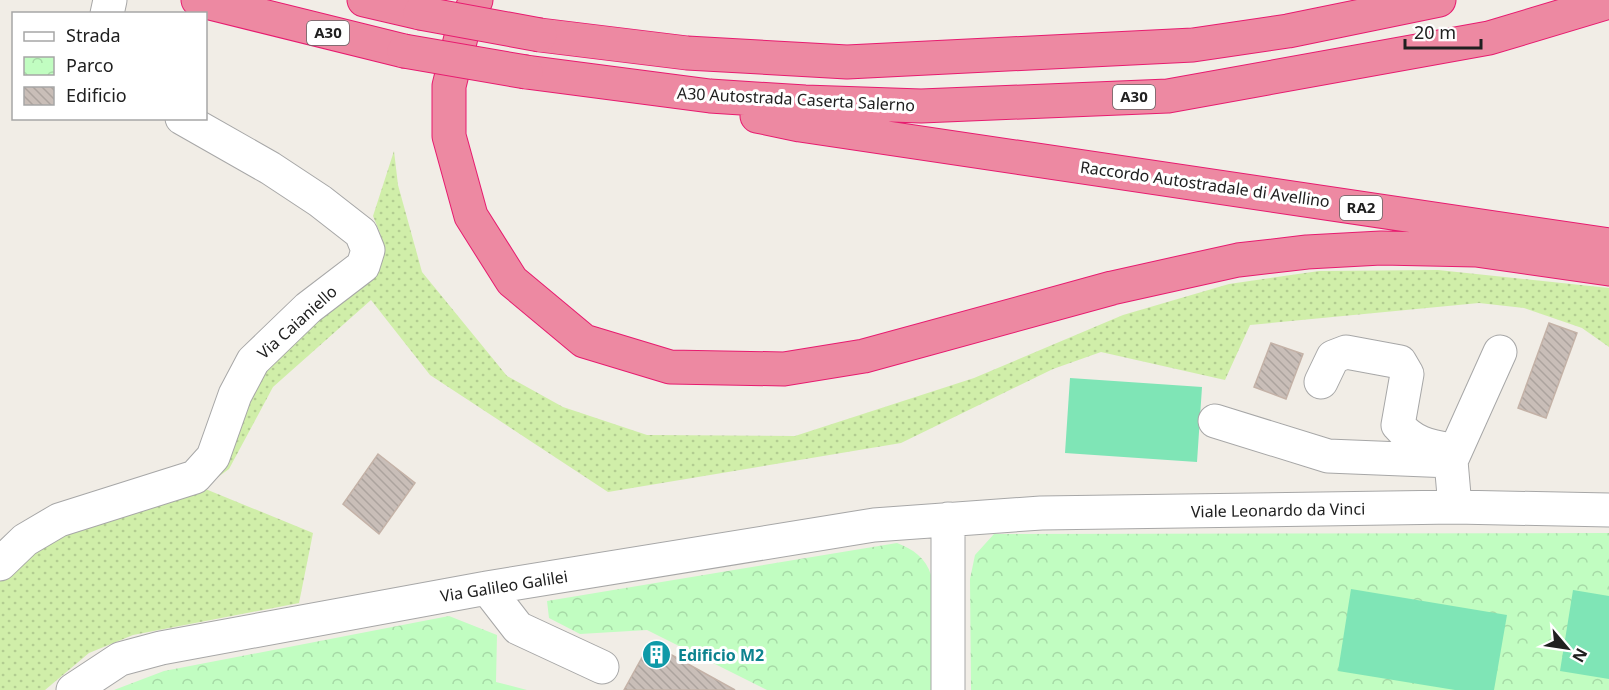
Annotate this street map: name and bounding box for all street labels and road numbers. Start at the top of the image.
road number: A30 [307,21,349,45]
street label: A30 Autostrada Caserta Salerno [676,82,916,116]
road number: A30 [1113,85,1155,109]
street label: Raccordo Autostradale di Avellino [1079,156,1331,212]
road number: RA2 [1340,196,1382,220]
street label: Via Caianiello [252,280,342,364]
street label: Viale Leonardo da Vinci [1191,497,1365,523]
street label: Via Galileo Galilei [439,565,569,607]

